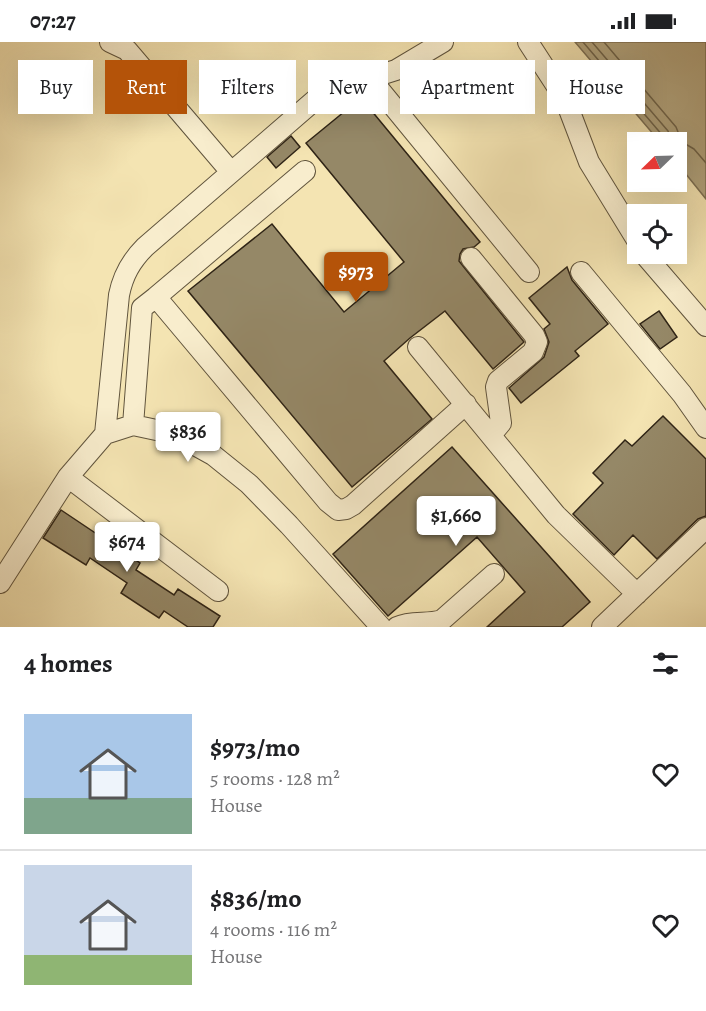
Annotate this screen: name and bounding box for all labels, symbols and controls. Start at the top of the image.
text: 07:27 [30,6,76,36]
chip: Buy [18,60,93,114]
chip: Rent [105,60,187,114]
chip: Filters [199,60,296,114]
chip: New [308,60,388,114]
chip: Apartment [400,60,535,114]
chip: House [547,60,645,114]
north arrow [627,132,687,192]
map controls [627,132,687,264]
button: locate [627,204,687,264]
pin: $973 [320,252,392,303]
text: $973 [338,258,374,285]
pin: $836 [152,412,224,463]
text: $836 [170,418,206,445]
pin: $1,660 [407,496,505,547]
text: $1,660 [431,502,481,529]
pin: $674 [91,522,163,573]
text: $674 [109,528,145,555]
text: 4 homes [24,646,113,681]
icon: filters [649,647,682,680]
text: $973/mo [210,730,300,765]
icon: home [72,738,144,810]
icon: heart [649,758,682,791]
text: 5 rooms · 128 m² [210,765,340,792]
text: House [210,792,262,819]
text: $836/mo [210,881,302,916]
icon: home [72,889,144,961]
icon: heart [649,909,682,942]
text: 4 rooms · 116 m² [210,916,337,943]
text: House [210,943,262,970]

